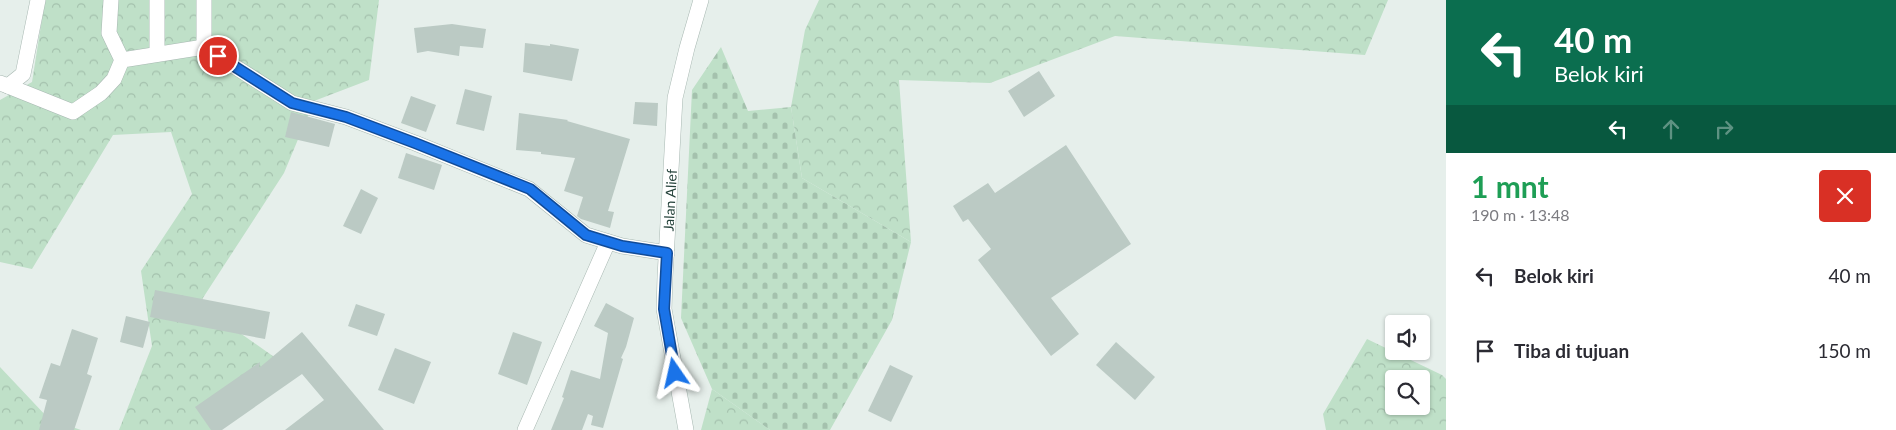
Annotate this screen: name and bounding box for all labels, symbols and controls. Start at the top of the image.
text: 40 m [1554,18,1632,60]
icon: left [1471,20,1536,85]
pin [197,35,239,77]
icon: arrive [204,42,232,70]
text: Belok kiri [1554,60,1644,87]
icon: left [1604,115,1632,143]
icon: ahead [1657,115,1685,143]
icon: right [1710,115,1738,143]
text: 1 mnt [1471,168,1549,204]
street label: Jalan Alief [659,169,680,232]
button: close [1819,170,1871,222]
text: 190 m · 13:48 [1471,205,1570,224]
icon: left [1471,262,1499,290]
text: Belok kiri [1514,264,1594,287]
text: 40 m [1828,264,1871,287]
map controls [1385,315,1430,415]
button: sound [1385,315,1430,360]
icon: arrive [1471,337,1499,365]
text: Tiba di tujuan [1514,339,1629,362]
text: 150 m [1817,339,1871,362]
position arrow [648,346,700,398]
button: search [1385,370,1430,415]

